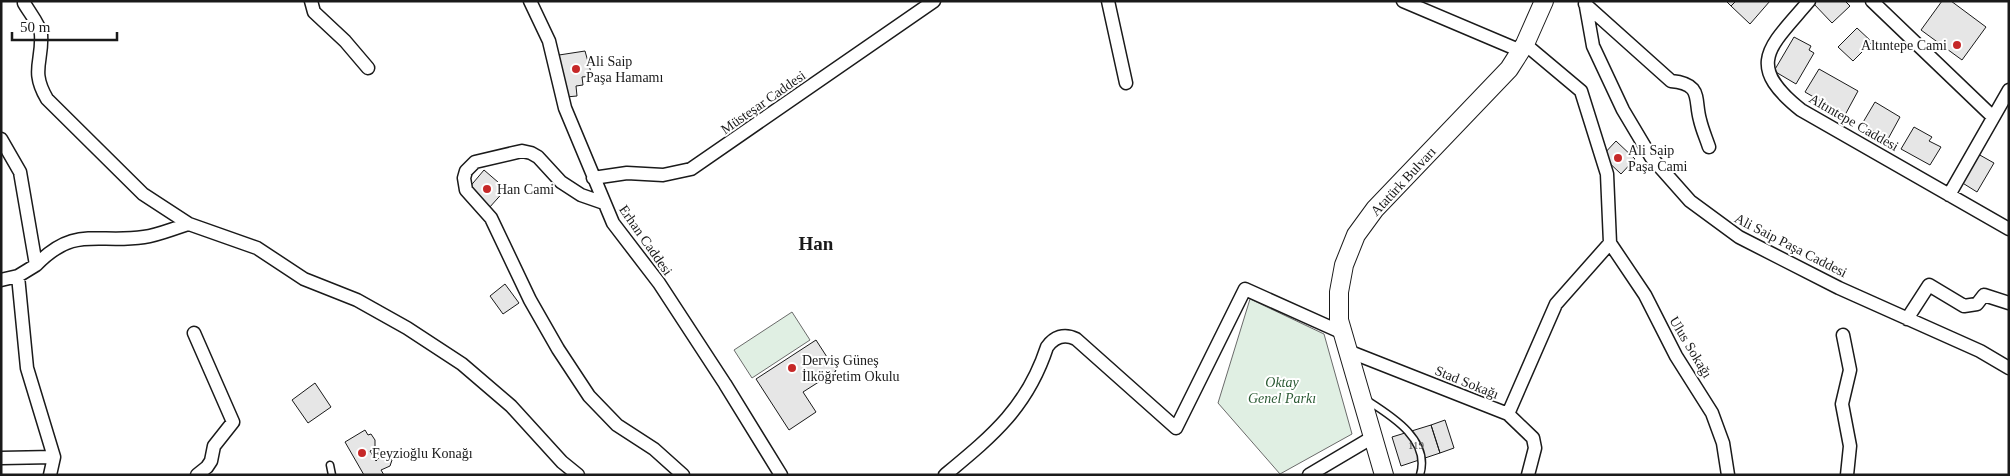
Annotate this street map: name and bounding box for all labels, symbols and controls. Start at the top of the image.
scale bar [12,10,118,42]
text: 50 m [20,19,51,35]
place label: Altıntepe Cami [1861,38,1947,53]
marker: Altıntepe Cami [1951,39,1963,51]
place label: Ali Saip Paşa Hamamı [586,54,663,85]
marker: Ali Saip Paşa Hamamı [570,63,582,75]
street label: Müsteşar Caddesi [718,68,809,137]
street label: Altıntepe Caddesi [1806,91,1901,154]
place label: Ali Saip Paşa Cami [1628,143,1688,174]
street label: Atatürk Bulvarı [1368,144,1439,219]
marker: Ali Saip Paşa Cami [1612,152,1624,164]
place label: Han Cami [497,182,554,197]
marker: Han Cami [481,183,493,195]
street label: Erhan Caddesi [616,202,675,278]
street label: Ali Saip Paşa Caddesi [1732,211,1850,280]
district label: Han [799,233,834,254]
street label: Ulus Sokağı [1666,314,1715,381]
place label: Derviş Güneş İlköğretim Okulu [802,353,900,384]
marker: Derviş Güneş İlköğretim Okulu [786,362,798,374]
street label: Stad Sokağı [1433,363,1501,402]
park label: Oktay Genel Parkı [1248,375,1316,406]
house number: 119 [1408,439,1425,451]
place label: Feyzioğlu Konağı [372,446,473,461]
marker: Feyzioğlu Konağı [356,447,368,459]

